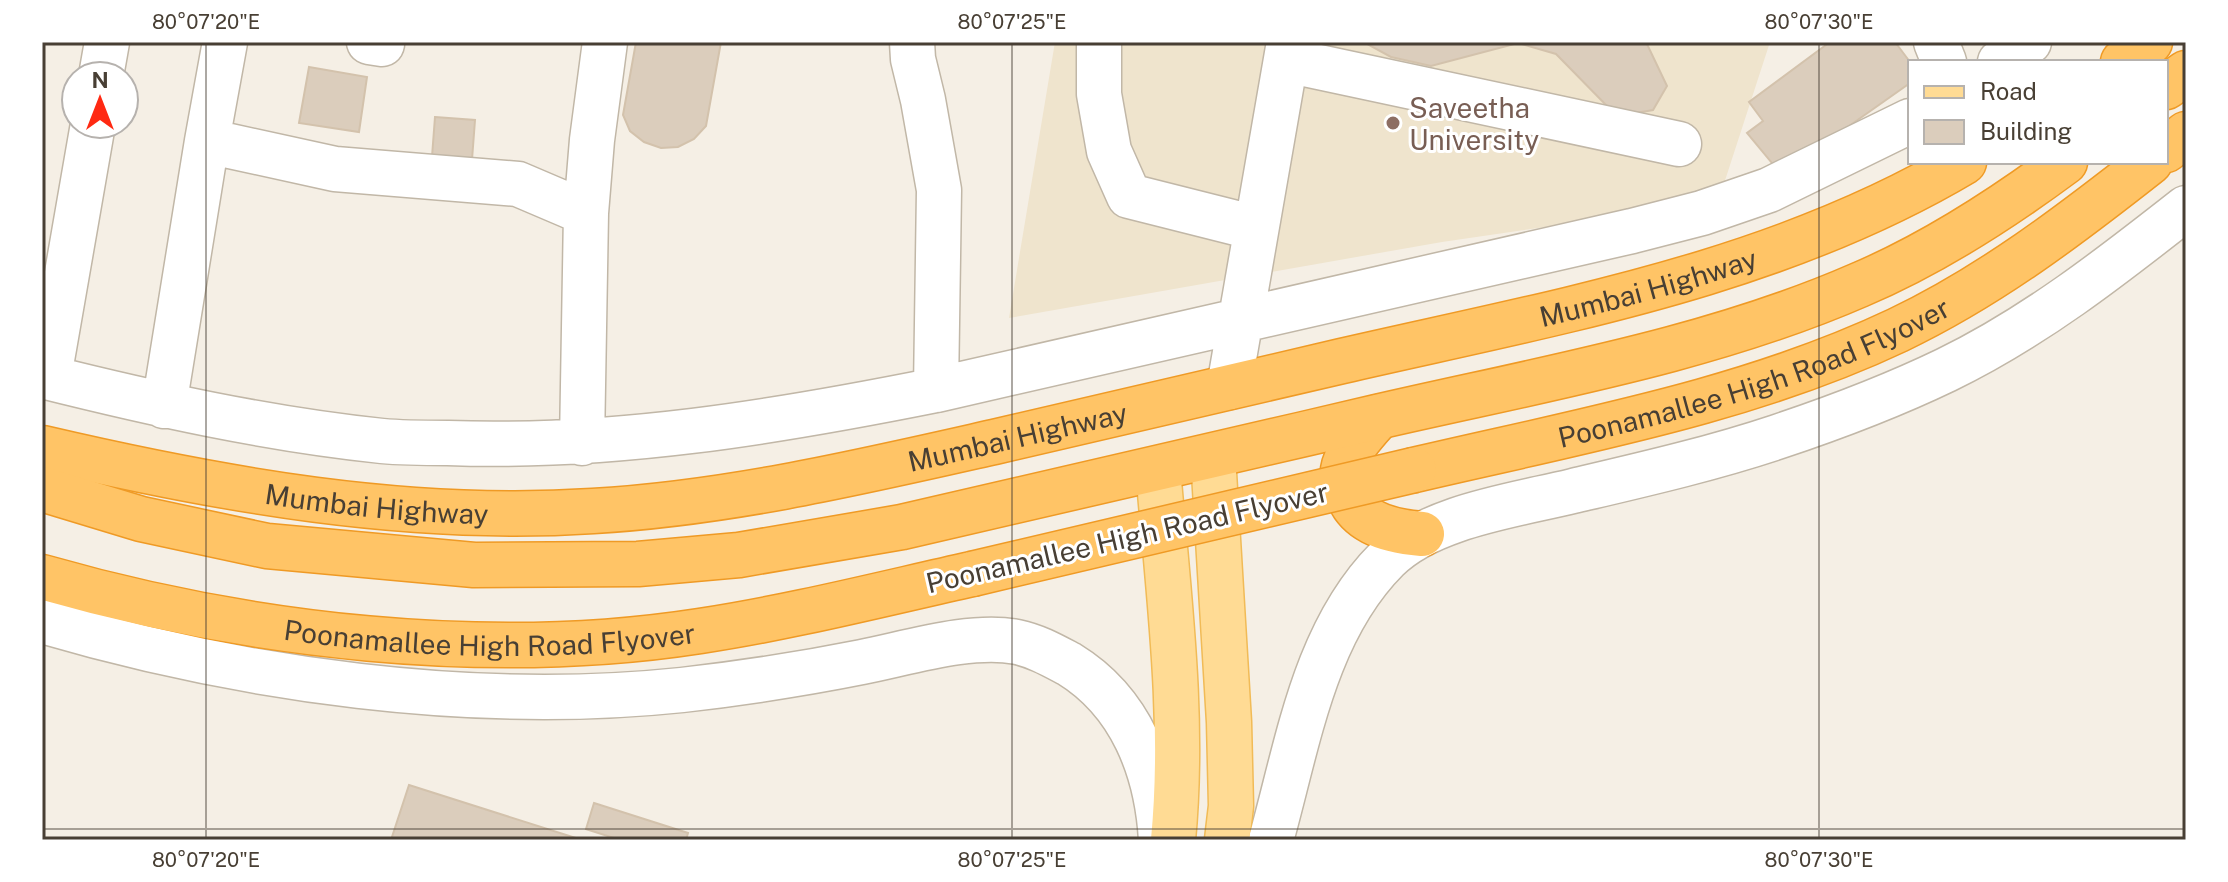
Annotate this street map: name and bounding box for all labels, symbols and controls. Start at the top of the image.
text: 80°07'20"E [152,10,260,34]
text: 80°07'25"E [958,10,1066,34]
text: 80°07'30"E [1765,10,1873,34]
north arrow [60,60,140,140]
legend [1908,60,2168,164]
text: N [91,67,109,93]
text: Road [1980,77,2037,105]
place label: Saveetha University [1409,91,1539,156]
marker: Saveetha University [1384,114,1402,132]
text: Building [1980,117,2072,145]
street label: Mumbai Highway [1536,241,1761,333]
street label: Poonamallee High Road Flyover [1555,290,1955,453]
street label: Mumbai Highway [904,395,1130,477]
street label: Poonamallee High Road Flyover [923,475,1331,599]
street label: Mumbai Highway [263,476,489,530]
street label: Poonamallee High Road Flyover [282,612,697,662]
text: 80°07'20"E [152,848,260,872]
text: 80°07'25"E [958,848,1066,872]
text: 80°07'30"E [1765,848,1873,872]

